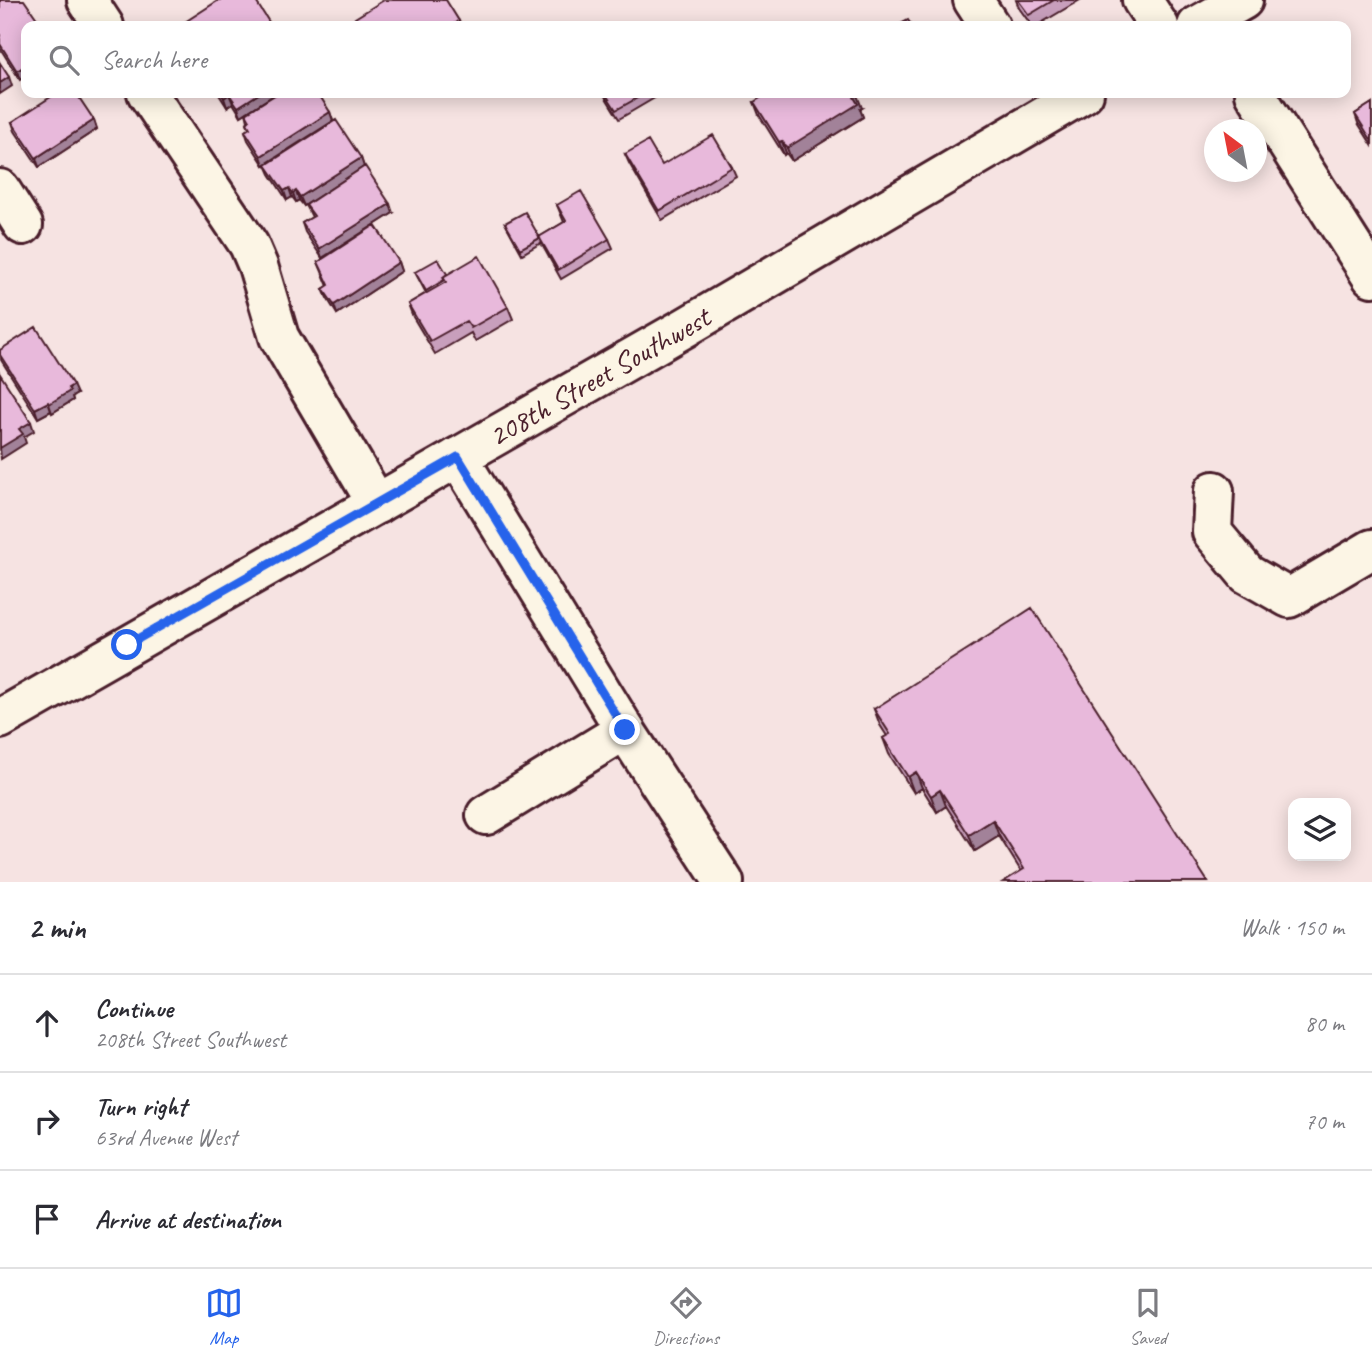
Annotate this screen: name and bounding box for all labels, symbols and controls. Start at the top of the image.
search box [21,21,1351,98]
icon: search [45,41,83,79]
text: Search here [101,43,207,76]
north arrow [1204,119,1267,182]
street label: 208th Street Southwest [482,297,719,455]
route start [111,629,142,660]
route end [609,714,640,745]
map controls [1288,798,1351,861]
button: layers [1288,798,1351,861]
text: 2 min [28,909,85,947]
text: Walk · 150 m [1240,913,1344,942]
text: Continue [95,992,173,1025]
icon: ahead [28,1004,66,1042]
text: 80 m [1305,1009,1344,1038]
text: 208th Street Southwest [95,1025,286,1054]
text: Turn right [95,1090,186,1123]
icon: right [28,1102,66,1140]
text: 70 m [1305,1107,1344,1136]
text: 63rd Avenue West [95,1123,237,1152]
icon: arrive [28,1200,66,1238]
text: Arrive at destination [95,1203,281,1236]
tab: Map [205,1284,243,1350]
tab: Directions [653,1284,719,1350]
tab: Saved [1129,1284,1167,1350]

